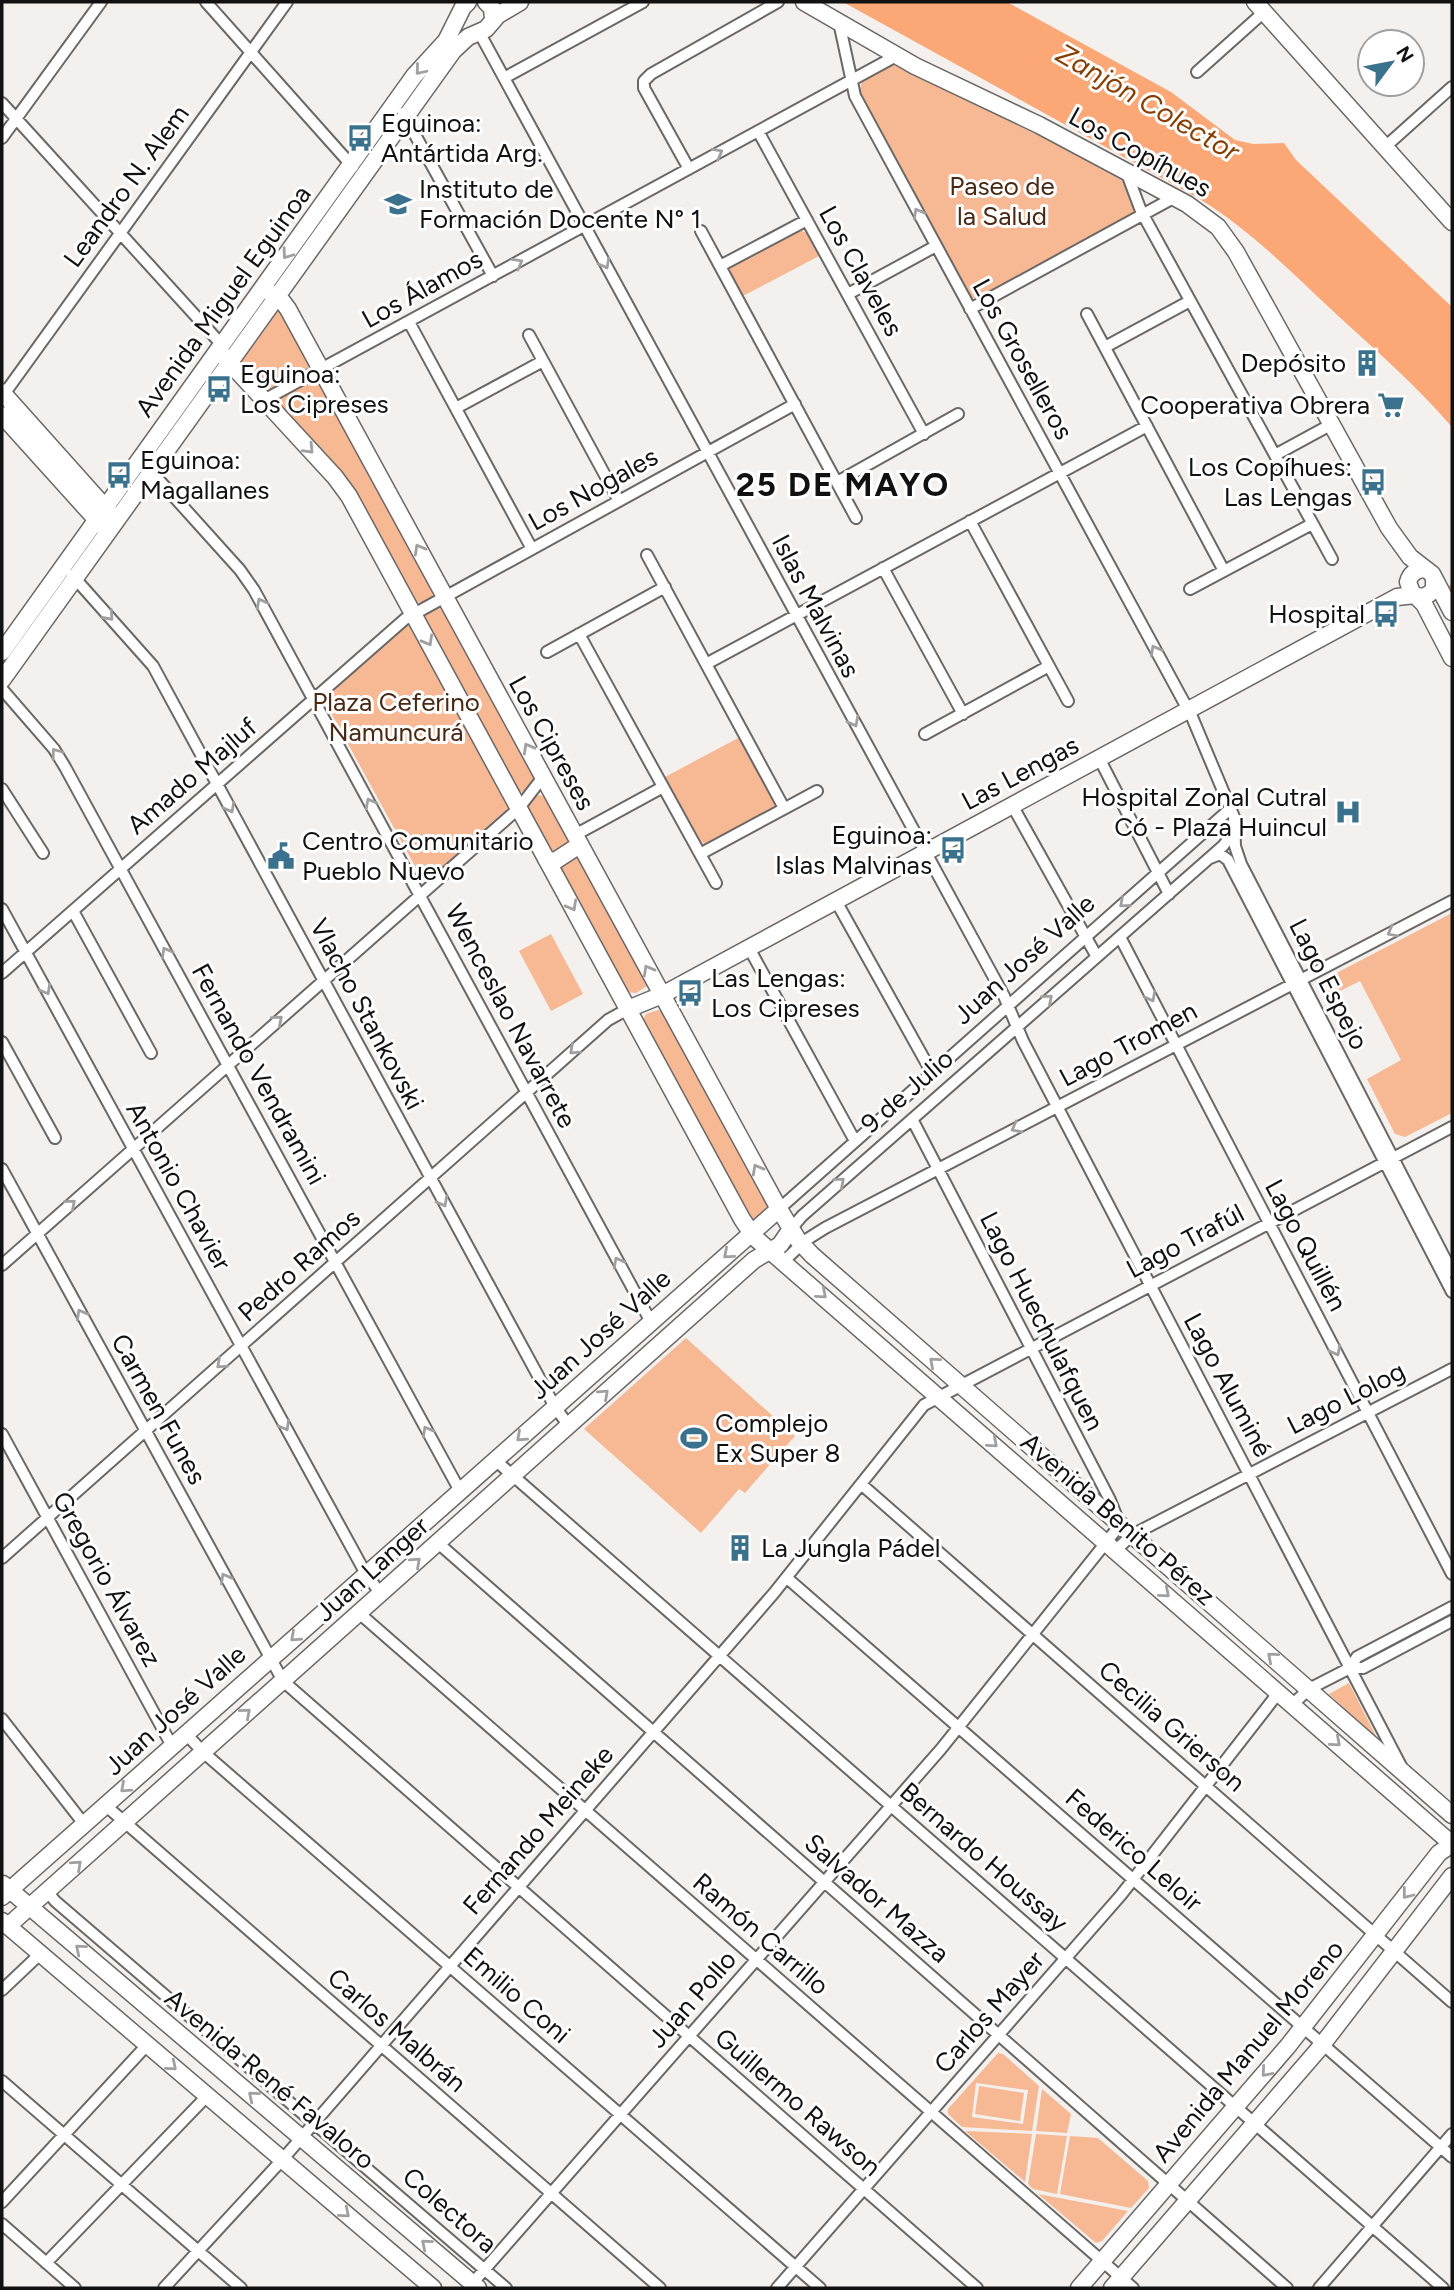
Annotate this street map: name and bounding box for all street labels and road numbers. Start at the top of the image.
street label: Leandro N. Alem [56,99,196,273]
street label: Los Copíhues [1063,100,1217,204]
street label: Avenida Miguel Eguinoa [128,179,318,423]
street label: Los Claveles [812,200,910,342]
street label: Los Álamos [356,243,488,335]
street label: Los Groselleros [966,273,1080,445]
street label: Los Nogales [523,440,663,538]
street label: Islas Malvinas [765,529,867,683]
street label: Los Cipreses [502,670,602,816]
street label: Amado Majluf [120,711,264,841]
street label: Las Lengas [956,729,1084,817]
street label: Juan José Valle [947,887,1101,1031]
street label: Wenceslao Navarrete [438,899,584,1133]
street label: Vlacho Stankovski [303,913,431,1115]
street label: Lago Espejo [1282,913,1376,1055]
street label: Fernando Vendramini [185,958,333,1190]
street label: Lago Tromen [1054,994,1202,1094]
street label: 9 de Julio [854,1042,960,1140]
street label: Antonio Chavier [119,1096,239,1276]
street label: Lago Quillén [1258,1174,1354,1316]
street label: Lago Trafúl [1121,1197,1249,1285]
street label: Pedro Ramos [231,1202,367,1328]
street label: Lago Huechulafquen [973,1206,1111,1436]
street label: Juan José Valle [523,1262,677,1406]
street label: Lago Aluminé [1177,1308,1279,1462]
street label: Carmen Funes [104,1328,214,1490]
street label: Lago Lolog [1282,1355,1410,1441]
street label: Avenida Benito Pérez [1014,1426,1222,1612]
street label: Gregorio Álvarez [46,1486,168,1672]
street label: Juan Langer [309,1510,435,1628]
street label: Juan José Valle [98,1638,252,1782]
street label: Cecilia Grierson [1092,1654,1252,1798]
street label: Fernando Meineke [456,1739,620,1921]
street label: Bernardo Houssay [893,1775,1075,1939]
street label: Federico Leloir [1059,1782,1209,1918]
street label: Salvador Mazza [798,1827,956,1969]
street label: Ramón Carrillo [686,1866,836,2002]
street label: Avenida Manuel Moreno [1146,1933,1350,2169]
street label: Emilio Coni [457,1940,577,2050]
street label: Juan Pollo [641,1944,743,2054]
street label: Carlos Mayer [927,1944,1051,2080]
street label: Carlos Malbrán [321,1961,473,2099]
street label: Avenida René Favaloro [159,1982,381,2176]
street label: Guillermo Rawson [708,2021,888,2183]
street label: Colectora [396,2160,504,2260]

